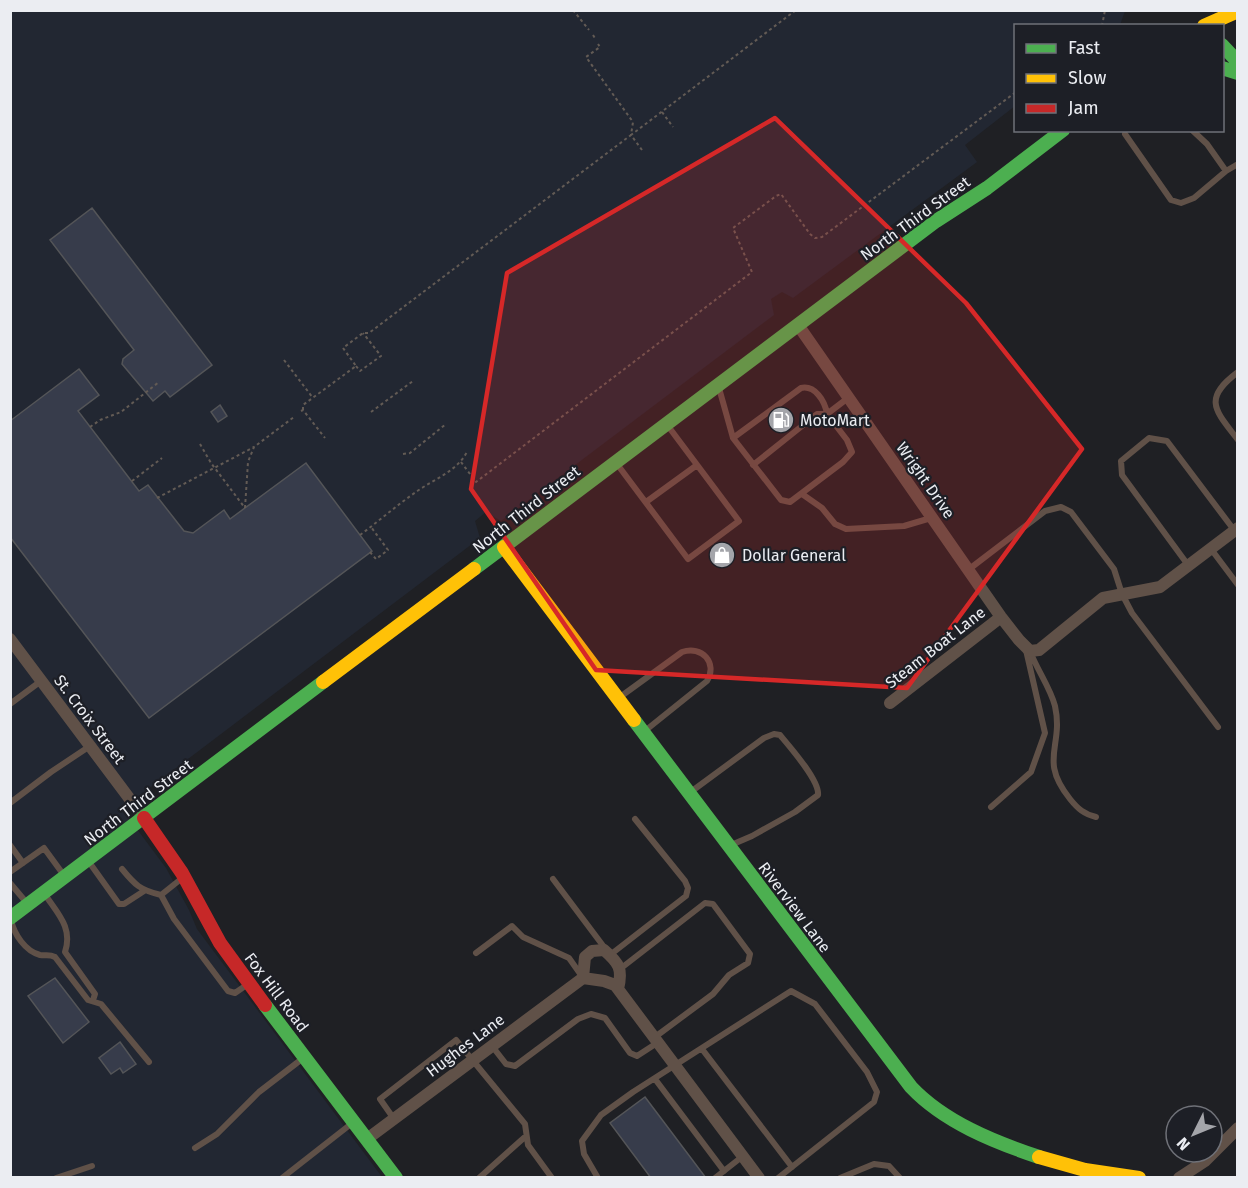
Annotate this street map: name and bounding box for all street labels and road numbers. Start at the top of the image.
street label: North Third Street [857,172,974,265]
street label: Wright Drive [892,438,959,522]
street label: North Third Street [469,461,584,557]
street label: Steam Boat Lane [882,602,989,692]
street label: St. Croix Street [50,671,129,768]
street label: North Third Street [80,755,196,849]
street label: Riverview Lane [754,858,835,956]
street label: Fox Hill Road [241,949,313,1036]
street label: Hughes Lane [422,1010,508,1081]

